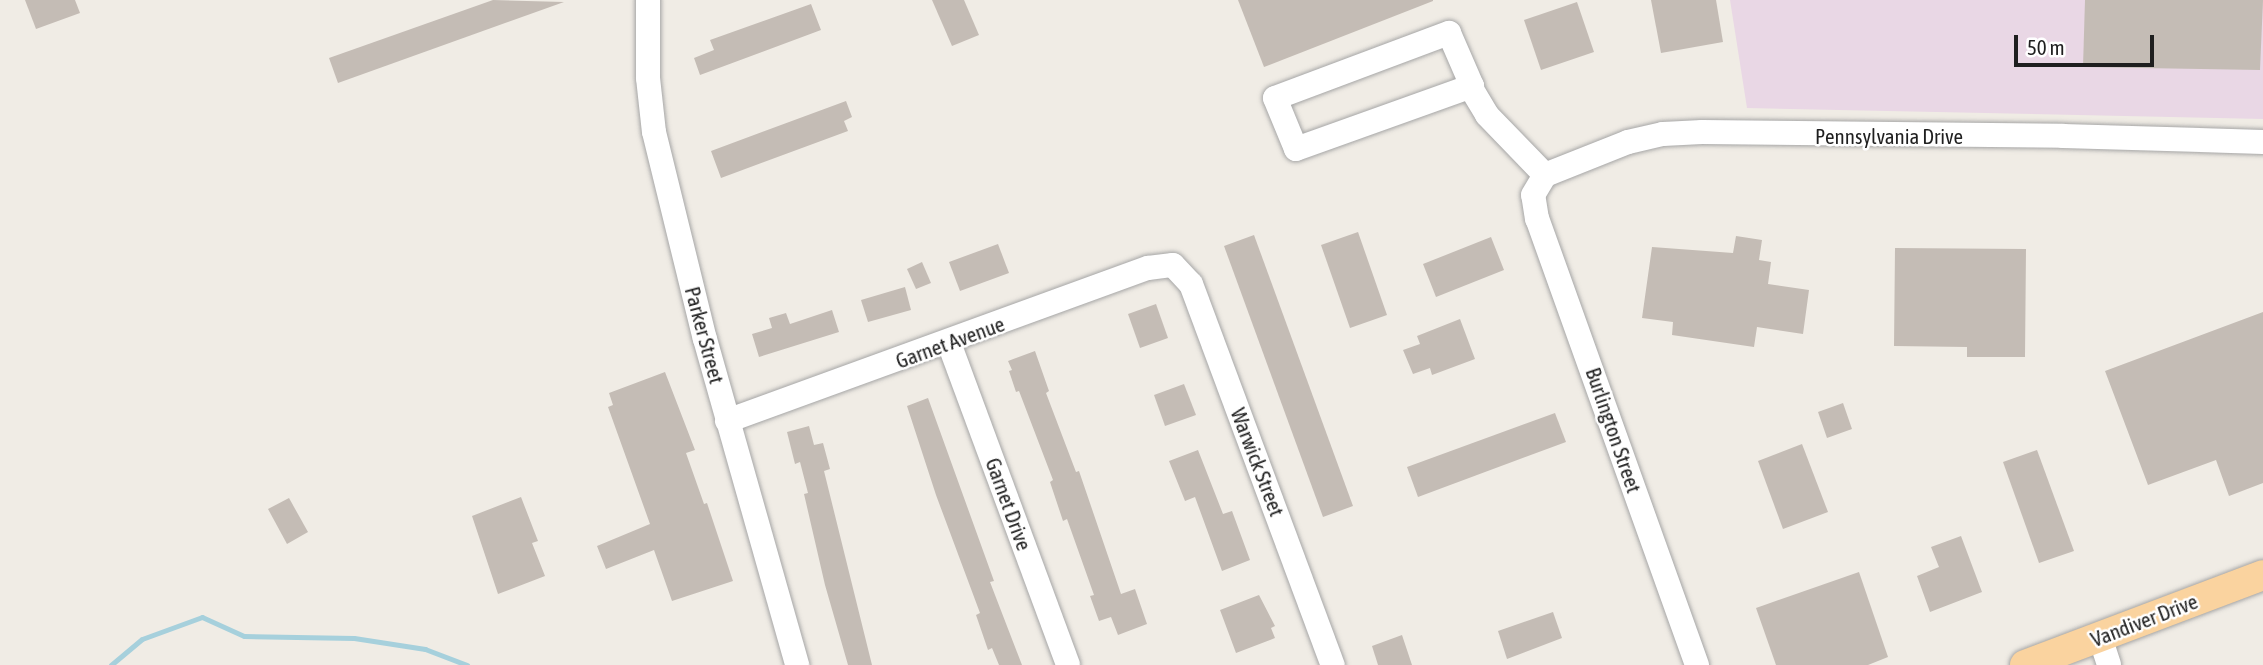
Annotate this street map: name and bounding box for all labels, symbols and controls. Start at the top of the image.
scale bar [2018,21,2158,65]
text: 50 m [2027,35,2065,59]
street label: Pennsylvania Drive [1815,123,1963,149]
street label: Parker Street [680,284,730,386]
street label: Garnet Avenue [892,311,1008,373]
street label: Burlington Street [1581,364,1647,496]
street label: Warwick Street [1226,404,1290,520]
street label: Garnet Drive [981,454,1037,554]
street label: Vandiver Drive [2087,588,2201,652]

